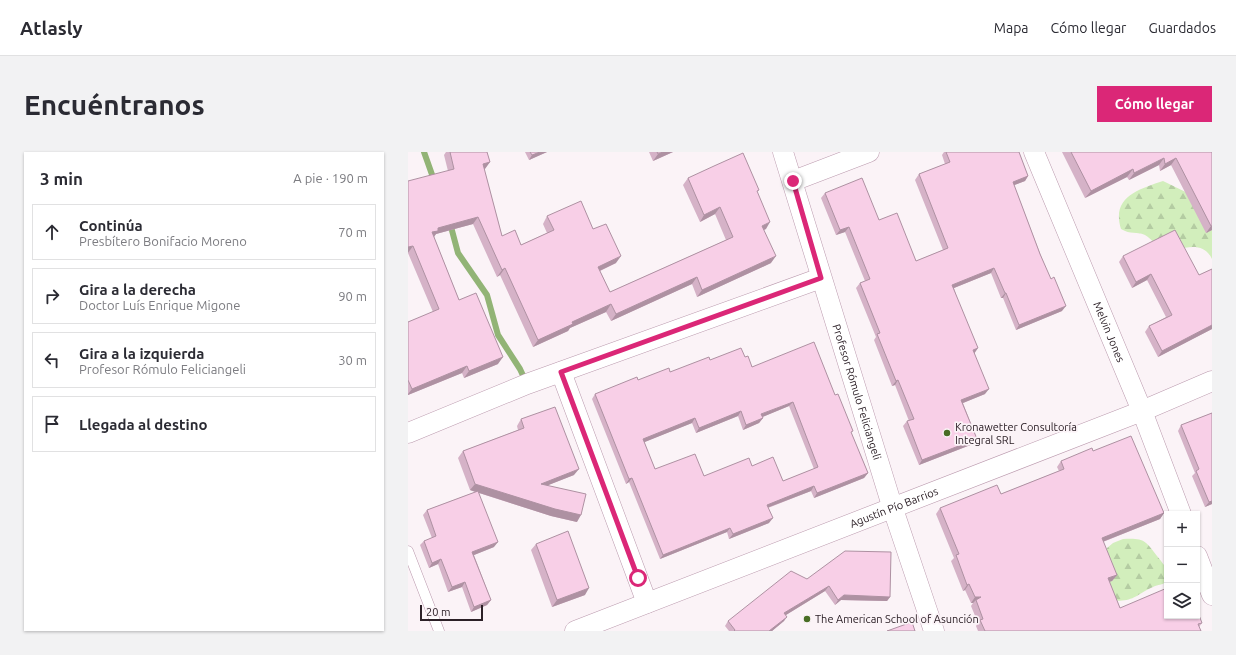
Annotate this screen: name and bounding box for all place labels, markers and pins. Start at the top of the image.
place label: Kronawetter Consultoría Integral SRL [955,421,1077,446]
marker: Kronawetter Consultoría Integral SRL [942,428,952,438]
place label: The American School of Asunción [815,613,979,625]
marker: The American School of Asunción [802,614,812,624]

